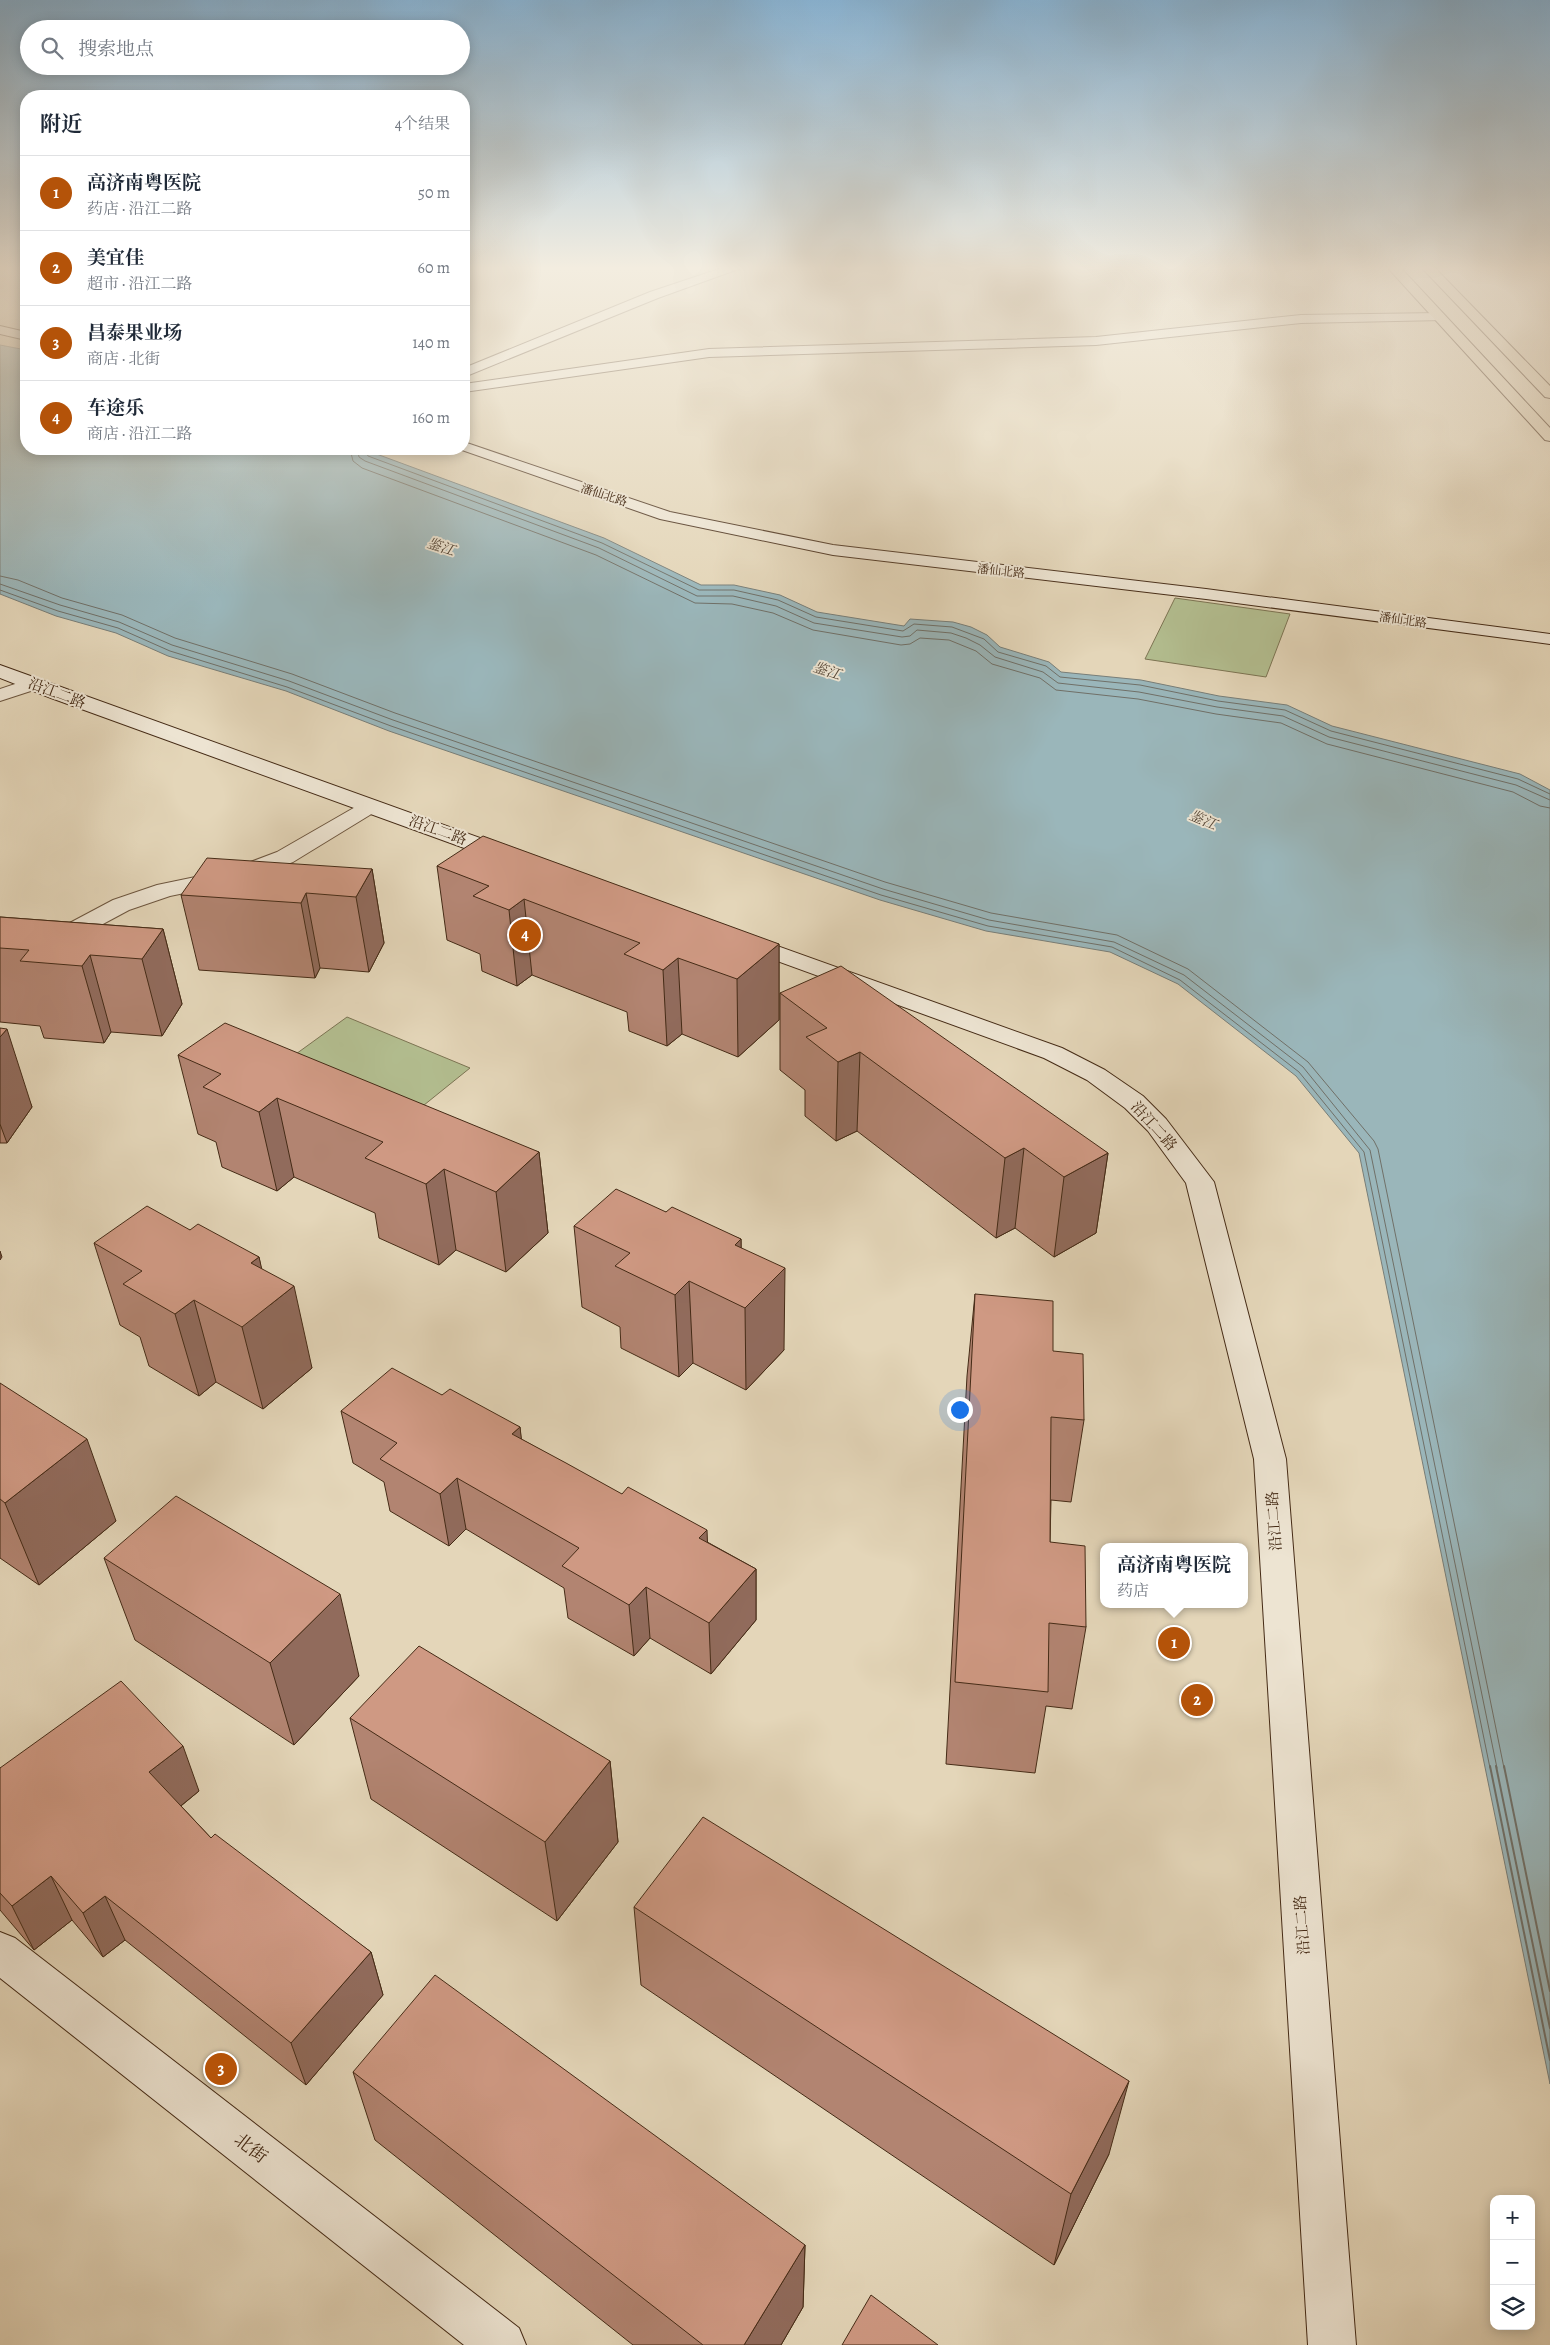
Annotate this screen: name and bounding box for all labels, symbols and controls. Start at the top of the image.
search box [20,20,470,75]
icon: search [38,34,66,62]
text: 搜索地点 [78,36,154,62]
text: 附近 [40,110,82,138]
text: 4个结果 [395,113,450,135]
text: 高济南粤医院 [87,170,201,196]
text: 1 [53,182,59,204]
text: 50 m [418,182,450,204]
text: 药店 · 沿江二路 [87,198,193,220]
text: 美宜佳 [87,245,144,271]
text: 2 [52,257,60,279]
text: 60 m [418,257,450,279]
text: 超市 · 沿江二路 [87,273,193,295]
text: 昌泰果业场 [87,320,182,346]
text: 3 [53,332,59,354]
text: 140 m [412,332,450,354]
text: 商店 · 北街 [87,348,161,370]
text: 车途乐 [87,395,144,421]
text: 4 [52,407,60,429]
text: 160 m [412,407,450,429]
text: 商店 · 沿江二路 [87,423,193,445]
street label: 潘仙北路 [579,480,629,510]
water label: 鉴江 [425,534,459,561]
street label: 潘仙北路 [976,561,1026,581]
street label: 潘仙北路 [1378,609,1428,631]
water label: 鉴江 [811,658,845,685]
street label: 沿江二路 [25,673,89,713]
water label: 鉴江 [1186,806,1221,835]
street label: 沿江二路 [406,810,470,850]
pin: 4 [509,916,541,954]
street label: 沿江二路 [1126,1097,1182,1155]
your location [947,1397,973,1423]
street label: 沿江二路 [1262,1490,1286,1552]
popup [1100,1543,1248,1608]
text: 高济南粤医院 [1117,1552,1231,1578]
text: 药店 [1117,1580,1149,1602]
pin: 1 [1158,1624,1190,1662]
pin: 2 [1181,1681,1213,1719]
street label: 沿江二路 [1290,1894,1314,1956]
pin: 3 [205,2050,237,2088]
street label: 北街 [229,2127,273,2169]
map controls [1490,2195,1535,2330]
button: + [1490,2195,1535,2240]
button: − [1490,2240,1535,2285]
button: layers [1490,2285,1535,2330]

